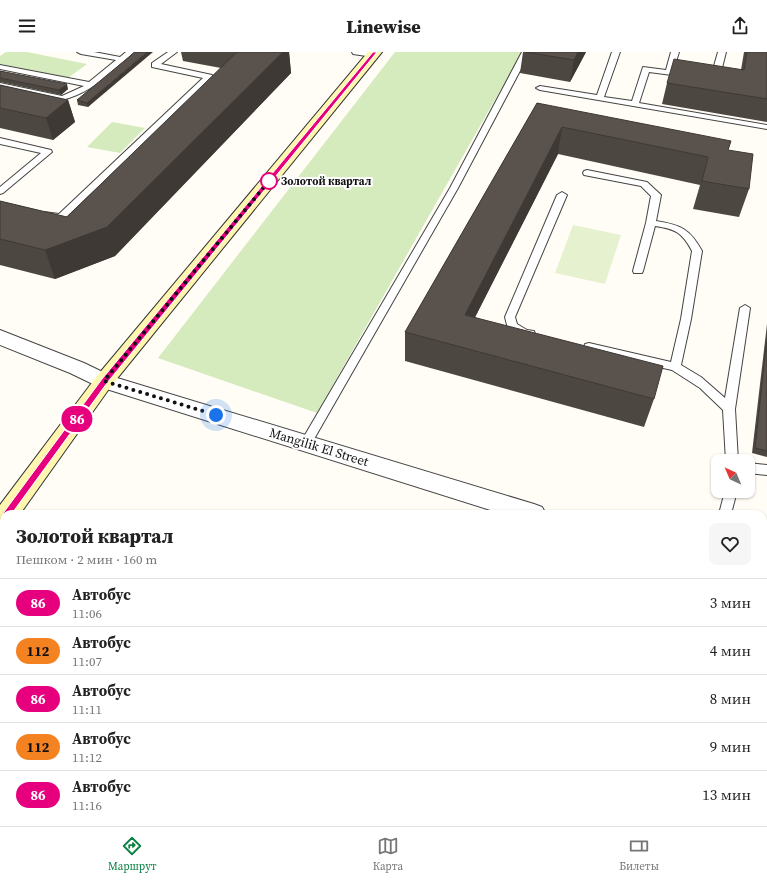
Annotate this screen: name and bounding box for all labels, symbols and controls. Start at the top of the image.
text: Linewise [346,14,421,39]
icon: menu [16,15,38,37]
icon: share [729,15,751,37]
marker: Золотой квартал [260,172,278,190]
place label: Золотой квартал [281,174,372,189]
your location [206,405,226,425]
line badge: 86 [59,406,95,432]
text: 86 [69,409,85,429]
street label: Mangilik El Street [267,424,371,470]
north arrow [711,454,755,498]
map controls [711,454,755,498]
text: Золотой квартал [16,523,173,549]
button: heart [709,523,751,565]
text: Пешком · 2 мин · 160 m [16,551,157,568]
text: Автобус [72,584,131,605]
text: 3 мин [710,592,751,613]
text: 86 [30,593,46,613]
text: 11:06 [72,605,102,622]
text: Автобус [72,632,131,653]
text: 4 мин [710,640,751,661]
text: 112 [27,641,49,661]
text: 11:07 [72,653,102,670]
text: Автобус [72,680,131,701]
text: 8 мин [710,688,751,709]
text: 86 [30,689,46,709]
text: 11:11 [72,701,102,718]
text: Автобус [72,728,131,749]
text: 9 мин [710,736,751,757]
text: 112 [27,737,49,757]
text: 11:12 [72,749,102,766]
text: Автобус [72,776,131,797]
text: 13 мин [702,784,751,805]
text: 86 [30,785,46,805]
text: 11:16 [72,797,102,814]
tab: Маршрут [108,835,157,874]
tab: Карта [373,835,403,874]
tab: Билеты [619,835,659,874]

